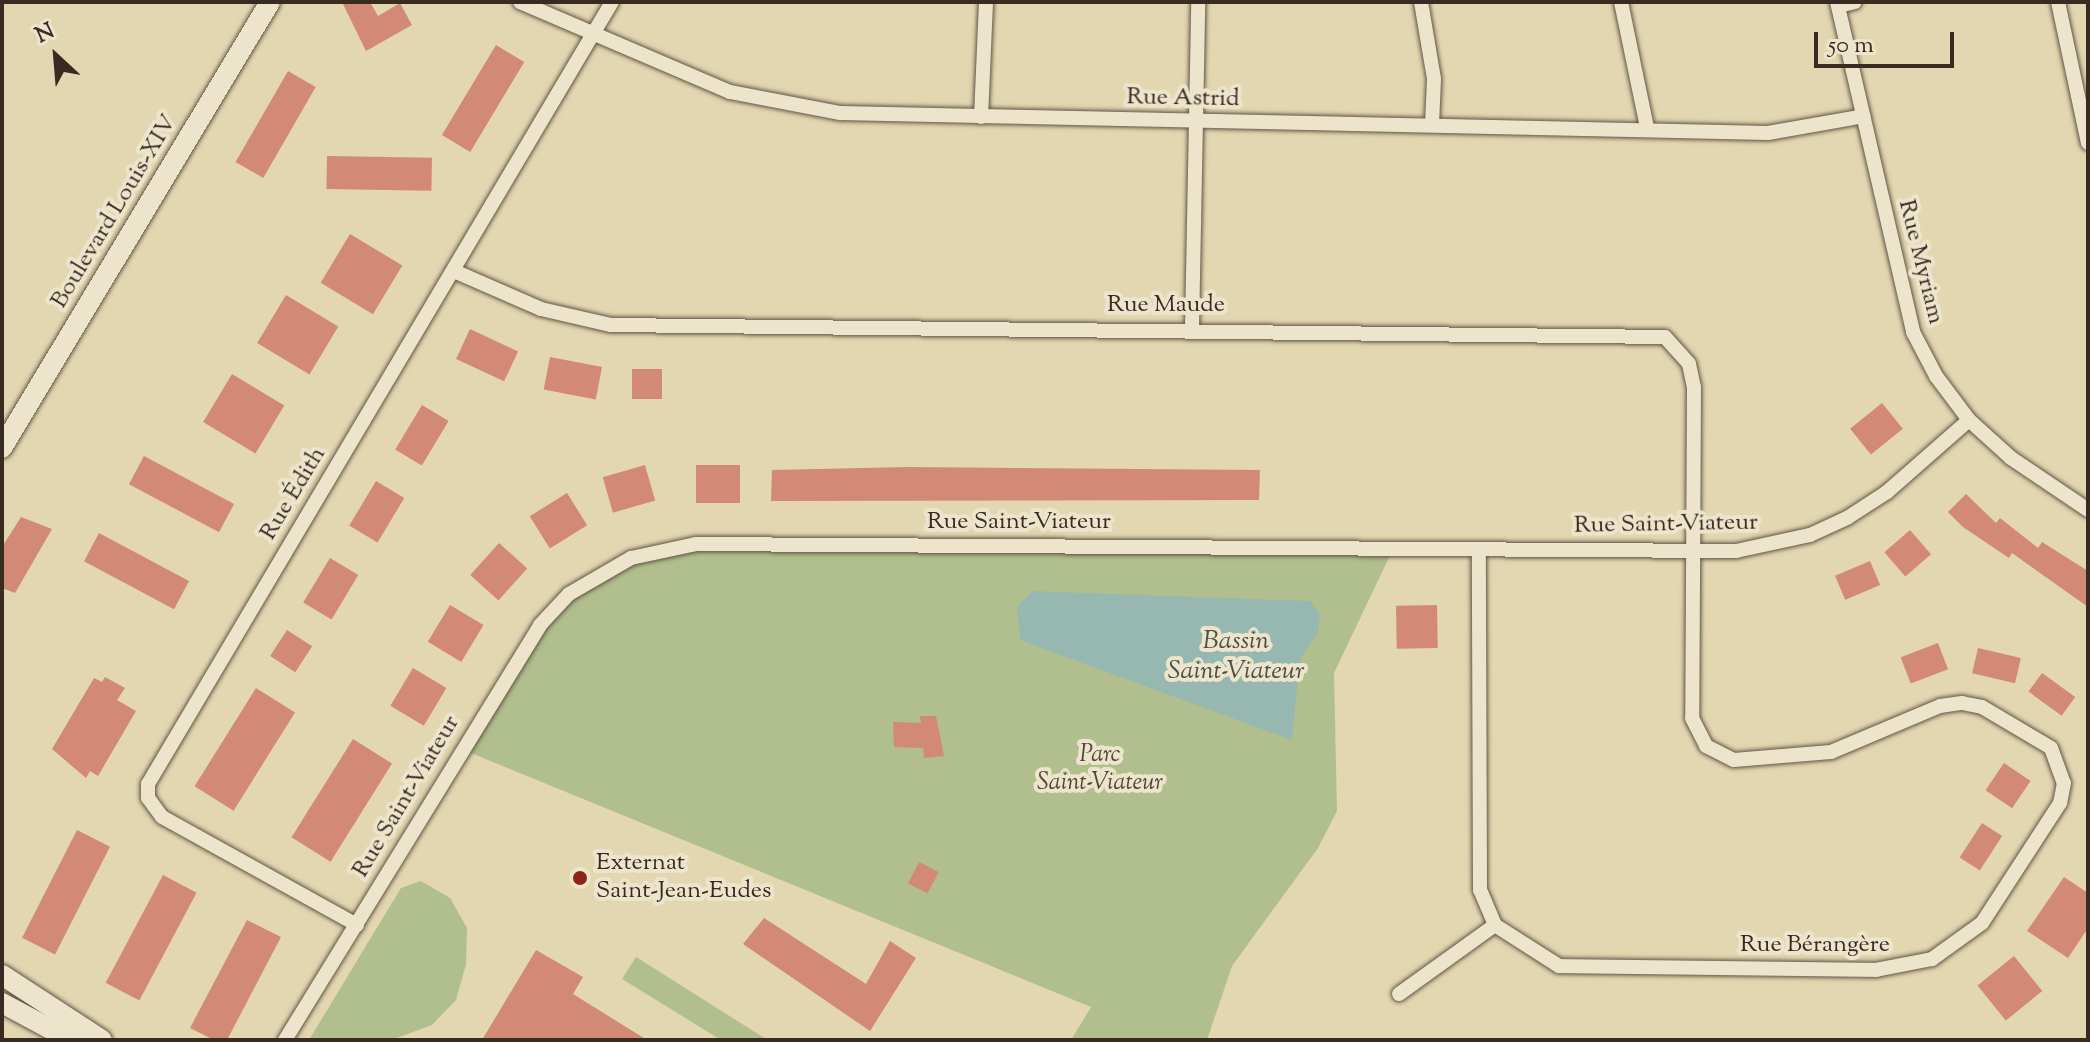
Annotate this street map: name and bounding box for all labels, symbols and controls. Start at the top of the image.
north arrow [16,16,96,96]
text: N [31,16,60,53]
scale bar [1818,16,1958,66]
text: 50 m [1828,29,1874,63]
street label: Rue Astrid [1126,84,1240,114]
street label: Boulevard Louis-XIV [46,110,184,314]
street label: Rue Myriam [1891,197,1949,327]
street label: Rue Maude [1107,292,1225,320]
street label: Rue Édith [255,442,333,546]
street label: Rue Saint-Viateur [927,509,1111,537]
street label: Rue Saint-Viateur [1574,509,1758,541]
water label: Bassin Saint-Viateur [1168,626,1304,688]
street label: Rue Saint-Viateur [347,711,467,883]
park label: Parc Saint-Viateur [1037,742,1163,798]
place label: Externat Saint-Jean-Eudes [596,850,771,906]
marker: Externat Saint-Jean-Eudes [571,869,589,887]
street label: Rue Bérangère [1740,932,1890,960]

